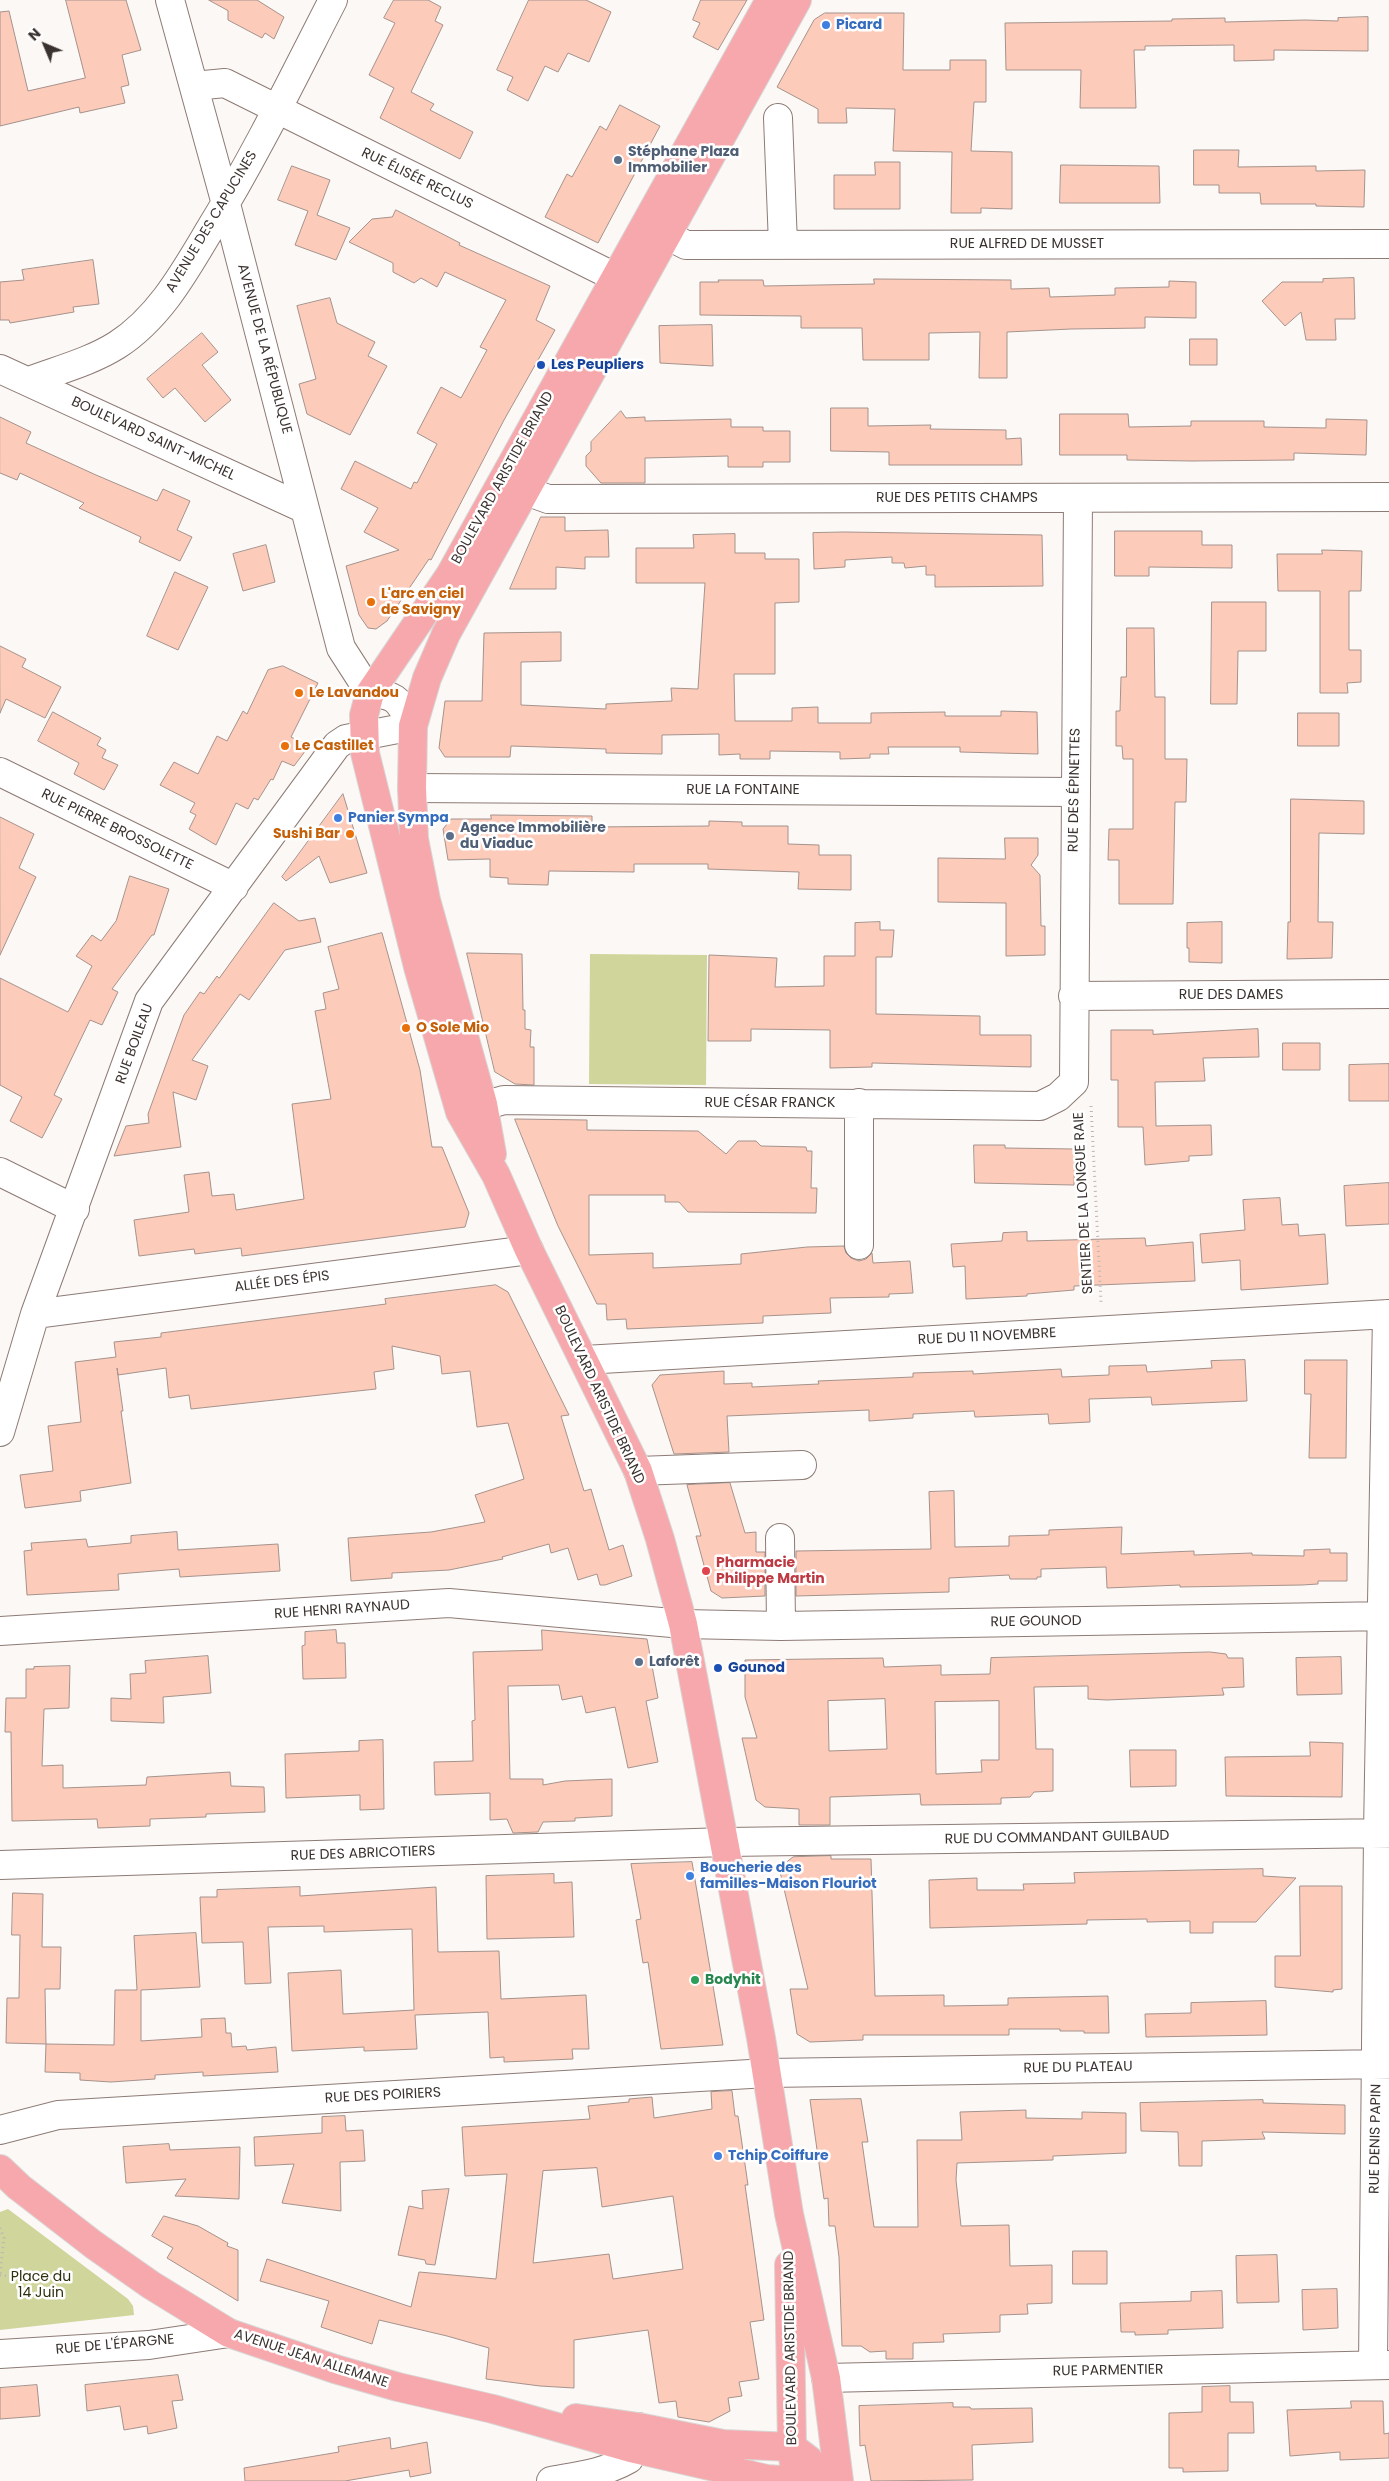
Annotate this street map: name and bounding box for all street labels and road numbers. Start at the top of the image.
street label: RUE ÉLISÉE RECLUS [358,145,476,213]
street label: AVENUE DES CAPUCINES [163,148,261,296]
street label: RUE ALFRED DE MUSSET [950,236,1104,252]
street label: AVENUE DE LA RÉPUBLIQUE [233,262,295,436]
street label: BOULEVARD ARISTIDE BRIAND [449,389,557,567]
street label: BOULEVARD SAINT-MICHEL [68,394,238,484]
street label: RUE DES PETITS CHAMPS [876,490,1038,506]
street label: RUE DES ÉPINETTES [1066,728,1084,852]
street label: RUE LA FONTAINE [686,782,800,798]
street label: RUE PIERRE BROSSOLETTE [38,786,196,874]
street label: RUE DES DAMES [1179,987,1283,1003]
street label: RUE BOILEAU [113,1002,157,1086]
street label: RUE CÉSAR FRANCK [705,1095,835,1111]
street label: SENTIER DE LA LONGUE RAIE [1071,1111,1097,1295]
street label: ALLÉE DES ÉPIS [234,1268,330,1296]
street label: BOULEVARD ARISTIDE BRIAND [550,1303,648,1487]
street label: RUE DU 11 NOVEMBRE [917,1325,1057,1349]
street label: RUE HENRI RAYNAUD [274,1597,410,1623]
street label: RUE GOUNOD [990,1613,1082,1631]
street label: RUE DU COMMANDANT GUILBAUD [944,1828,1170,1848]
street label: RUE DES ABRICOTIERS [290,1843,436,1865]
street label: RUE DU PLATEAU [1023,2059,1133,2077]
street label: RUE DENIS PAPIN [1367,2084,1385,2194]
street label: RUE DES POIRIERS [324,2085,442,2107]
street label: BOULEVARD ARISTIDE BRIAND [781,2251,801,2445]
street label: AVENUE JEAN ALLEMANE [232,2326,390,2392]
street label: RUE DE L'ÉPARGNE [55,2331,175,2359]
street label: RUE PARMENTIER [1052,2362,1164,2380]

